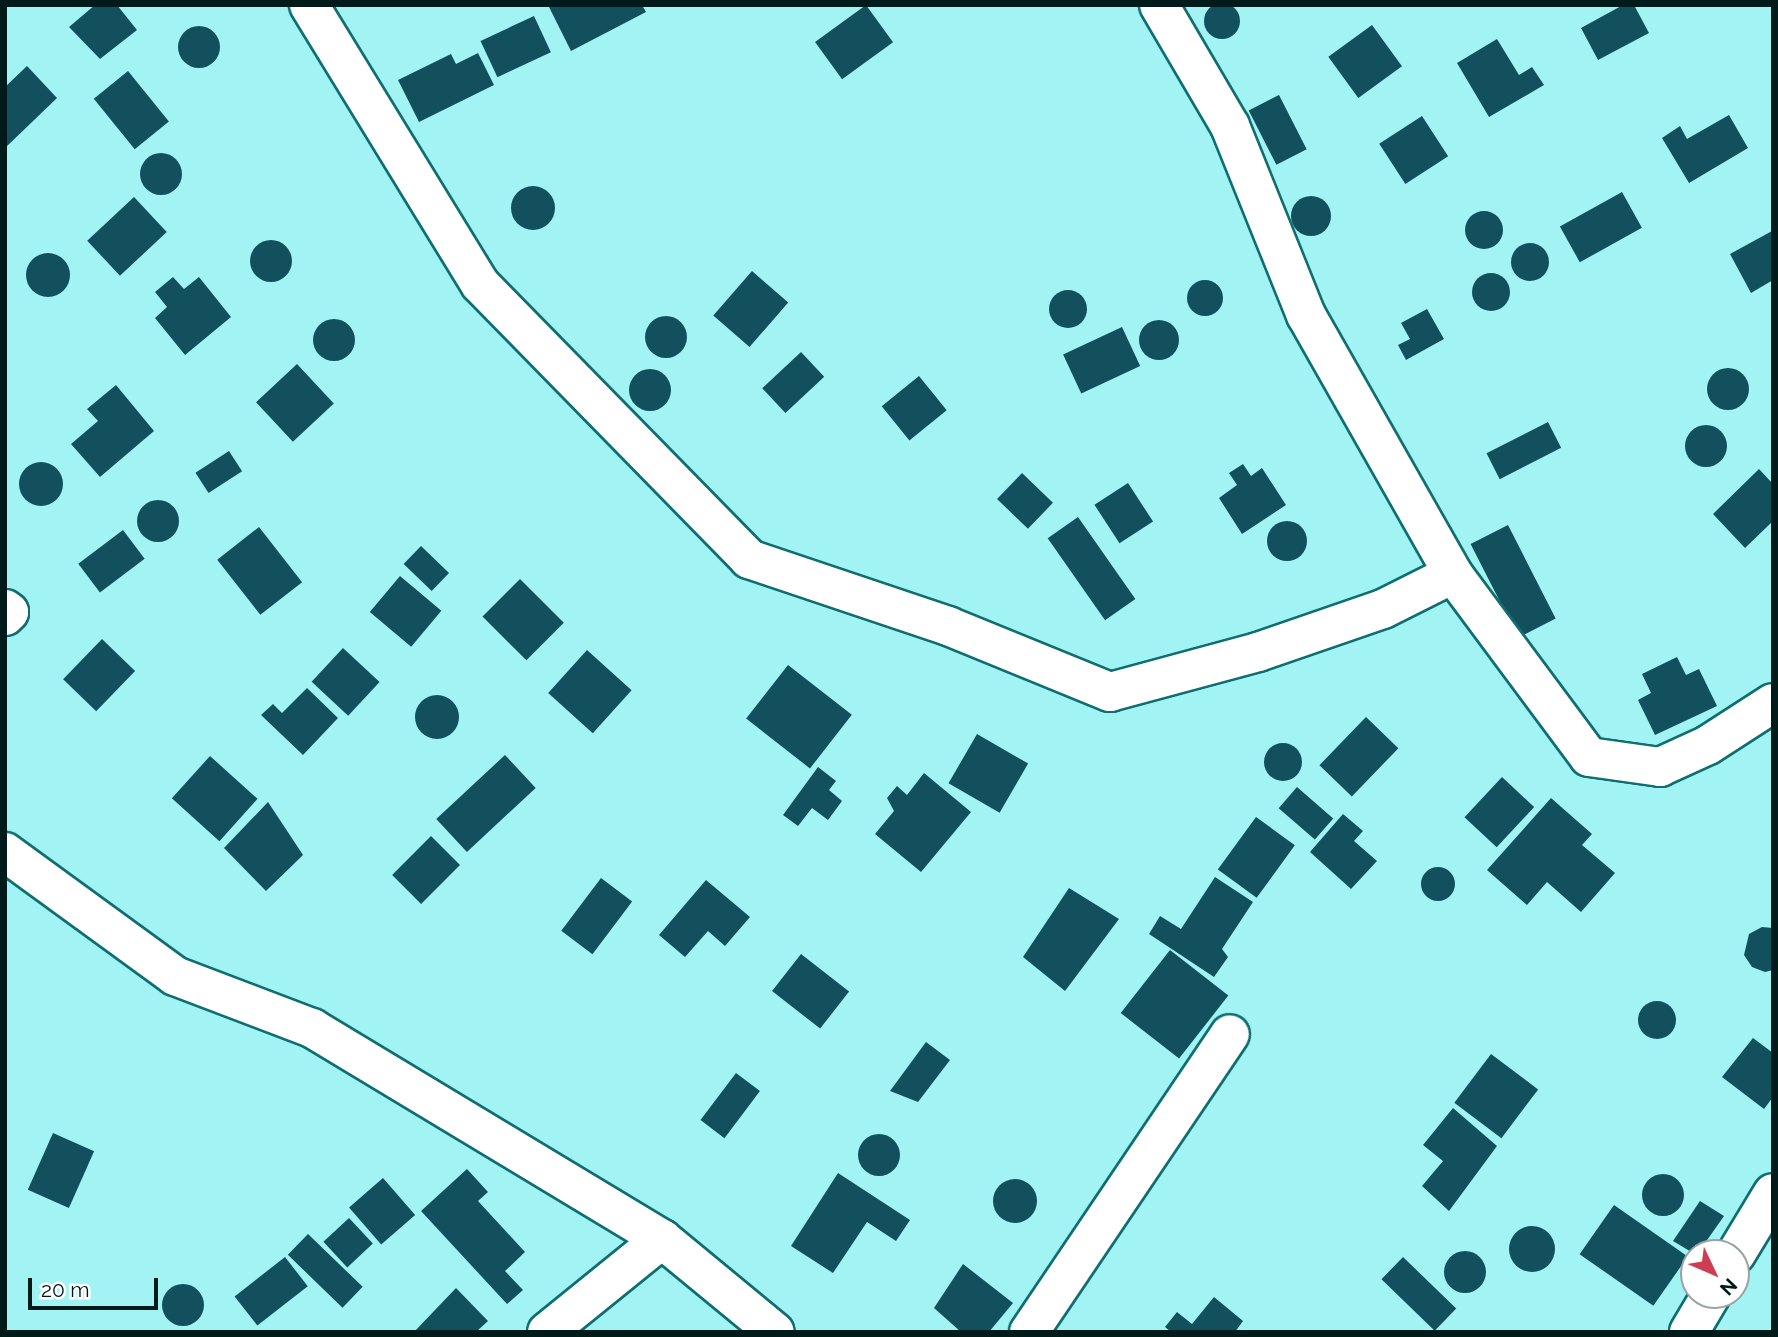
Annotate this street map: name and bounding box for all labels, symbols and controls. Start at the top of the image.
north arrow [1680,1239,1750,1309]
scale bar [32,1264,161,1308]
text: N [1716,1274,1742,1300]
text: 20 m [41,1277,89,1302]

